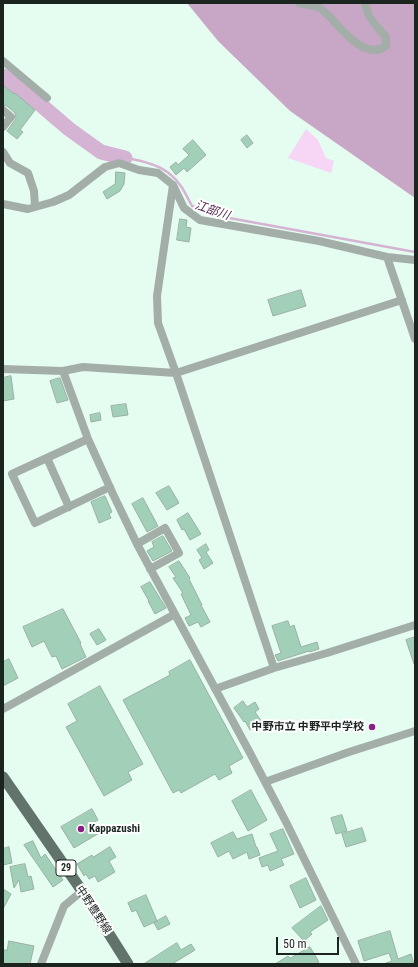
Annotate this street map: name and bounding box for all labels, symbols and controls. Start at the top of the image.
water label: 江部川 [193,198,231,224]
place label: 中野市立 中野平中学校 [251,720,364,734]
marker: 中野市立 中野平中学校 [367,722,377,732]
place label: Kappazushi [89,822,140,836]
marker: Kappazushi [76,824,86,834]
road number: 29 [56,860,76,876]
street label: 中野豊野線 [72,883,114,937]
scale bar [278,929,341,955]
text: 50 m [283,937,307,951]

